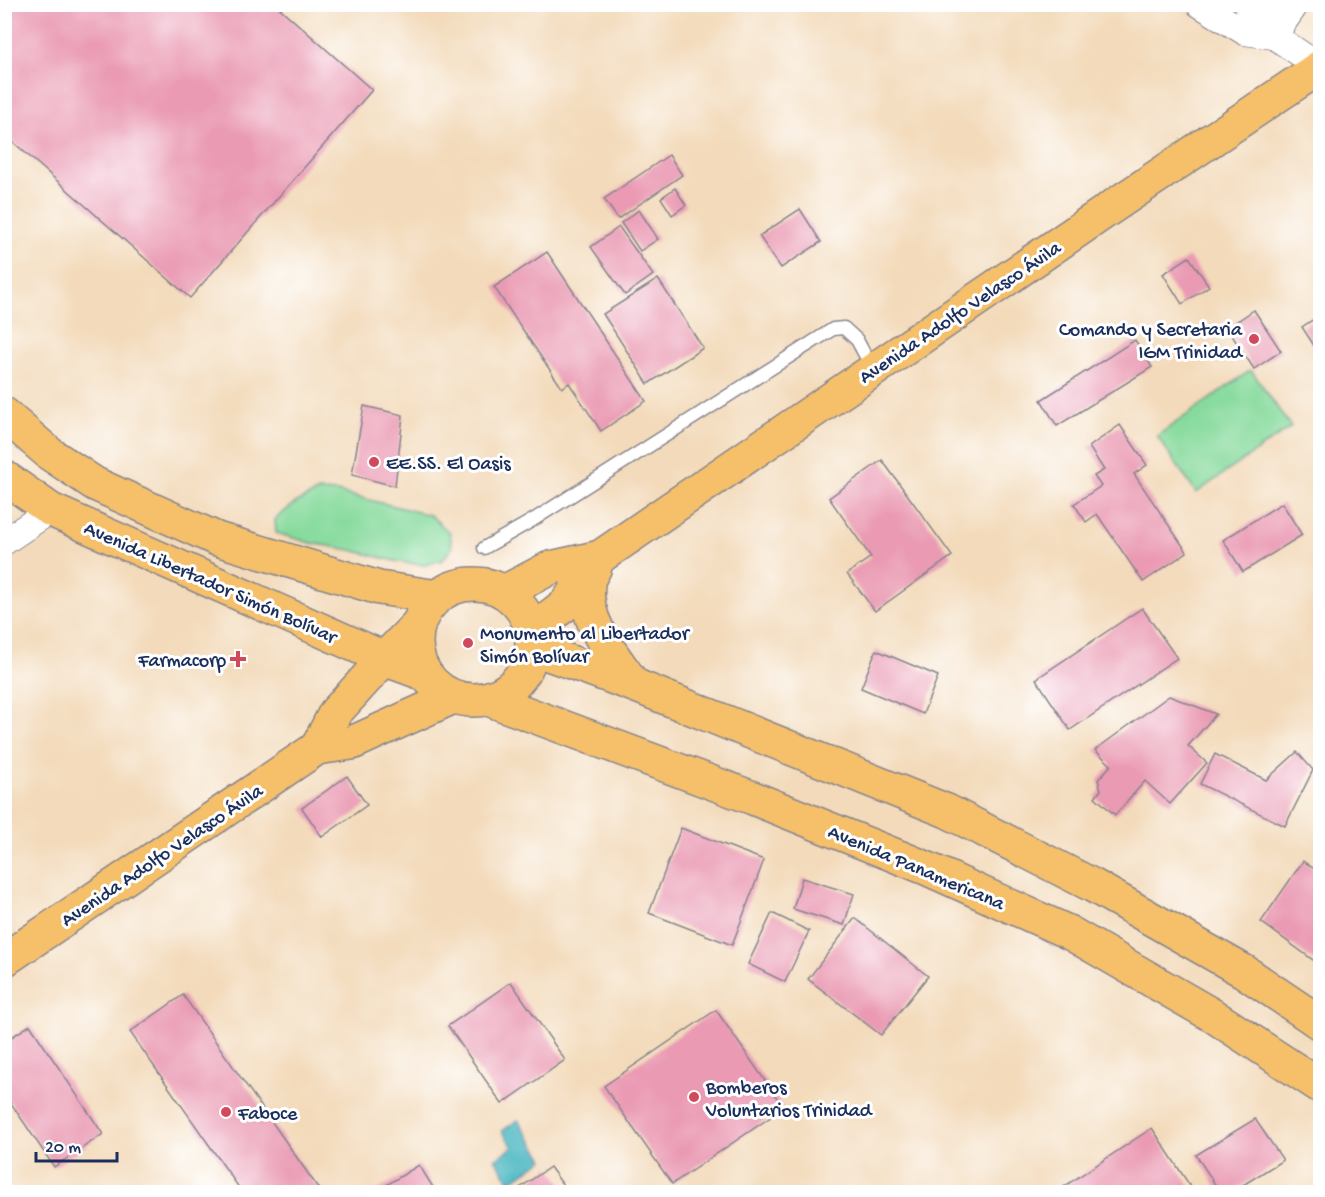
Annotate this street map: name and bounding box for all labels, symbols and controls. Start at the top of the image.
street label: Avenida Adolfo Velasco Ávila [855,236,1067,390]
place label: Comando y Secretaria IGM Trinidad [1059,320,1244,366]
marker: Comando y Secretaria IGM Trinidad [1247,332,1261,346]
place label: EE.SS. El Oasis [386,454,511,477]
marker: EE.SS. El Oasis [367,455,381,469]
street label: Avenida Libertador Simón Bolívar [80,518,341,651]
place label: Monumento al Libertador Simón Bolívar [480,624,691,670]
marker: Monumento al Libertador Simón Bolívar [461,636,475,650]
place label: Farmacorp [137,651,226,674]
marker: Farmacorp [231,652,245,666]
street label: Avenida Adolfo Velasco Ávila [57,779,269,933]
street label: Avenida Panamericana [824,822,1008,917]
place label: Bomberos Voluntarios Trinidad [705,1078,874,1124]
marker: Bomberos Voluntarios Trinidad [687,1090,701,1104]
place label: Faboce [237,1104,298,1127]
marker: Faboce [219,1105,233,1119]
scale bar [36,1125,117,1163]
text: 20 m [45,1138,81,1159]

